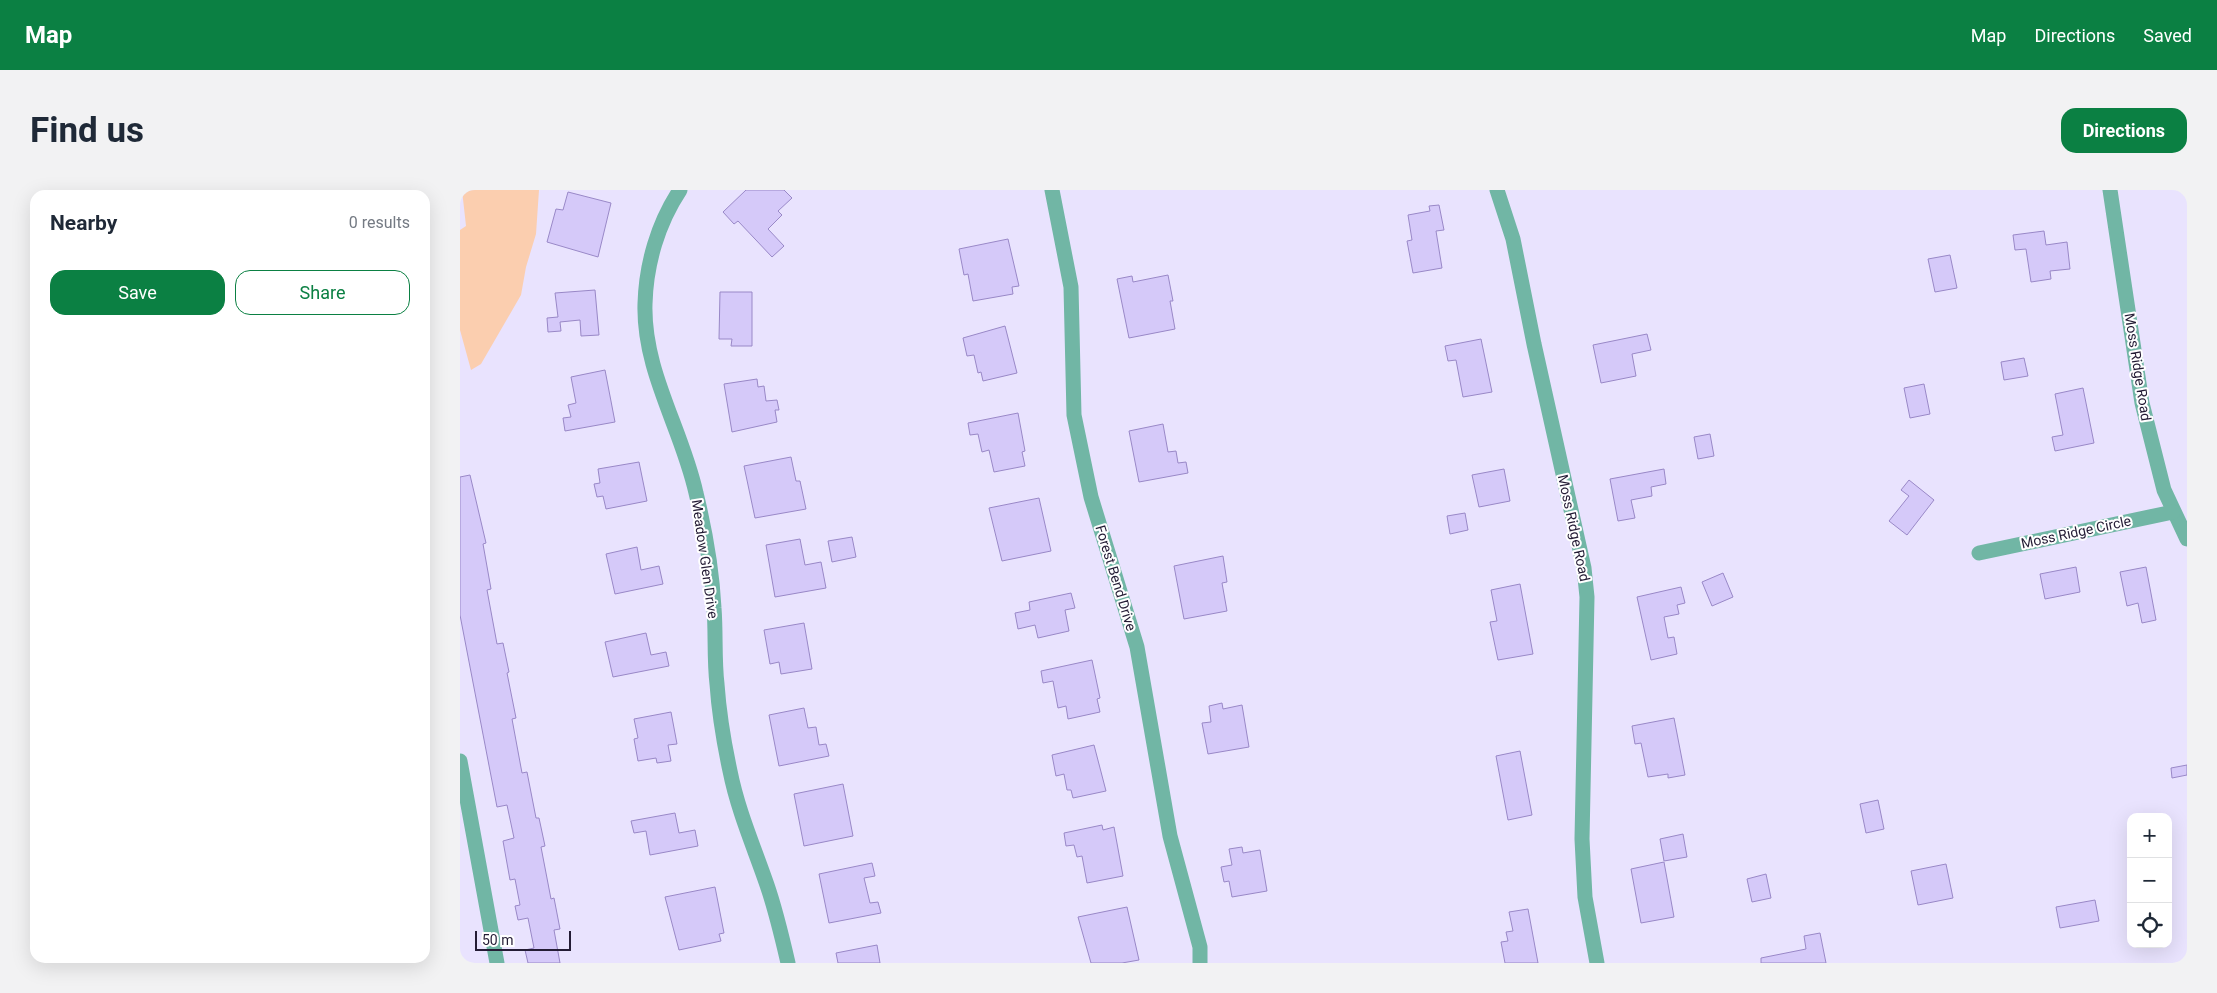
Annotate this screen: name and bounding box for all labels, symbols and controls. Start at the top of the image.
text: Map [25,21,72,49]
text: Map [1971,25,2006,46]
text: Directions [2034,25,2115,46]
text: Saved [2143,25,2192,46]
button: Directions [2061,108,2187,153]
text: Find us [30,110,144,151]
text: Nearby [50,211,117,235]
text: 0 results [349,213,410,232]
button: Save [50,270,225,315]
button: Share [235,270,410,315]
street label: Moss Ridge Road [2122,312,2154,422]
street label: Moss Ridge Road [1555,473,1593,583]
street label: Meadow Glen Drive [689,498,721,620]
street label: Moss Ridge Circle [2020,513,2132,551]
street label: Forest Bend Drive [1092,523,1140,633]
map controls [2127,813,2172,948]
button: + [2127,813,2172,858]
button: − [2127,858,2172,903]
button: locate [2127,903,2172,948]
scale bar [475,928,571,951]
text: 50 m [482,932,514,948]

